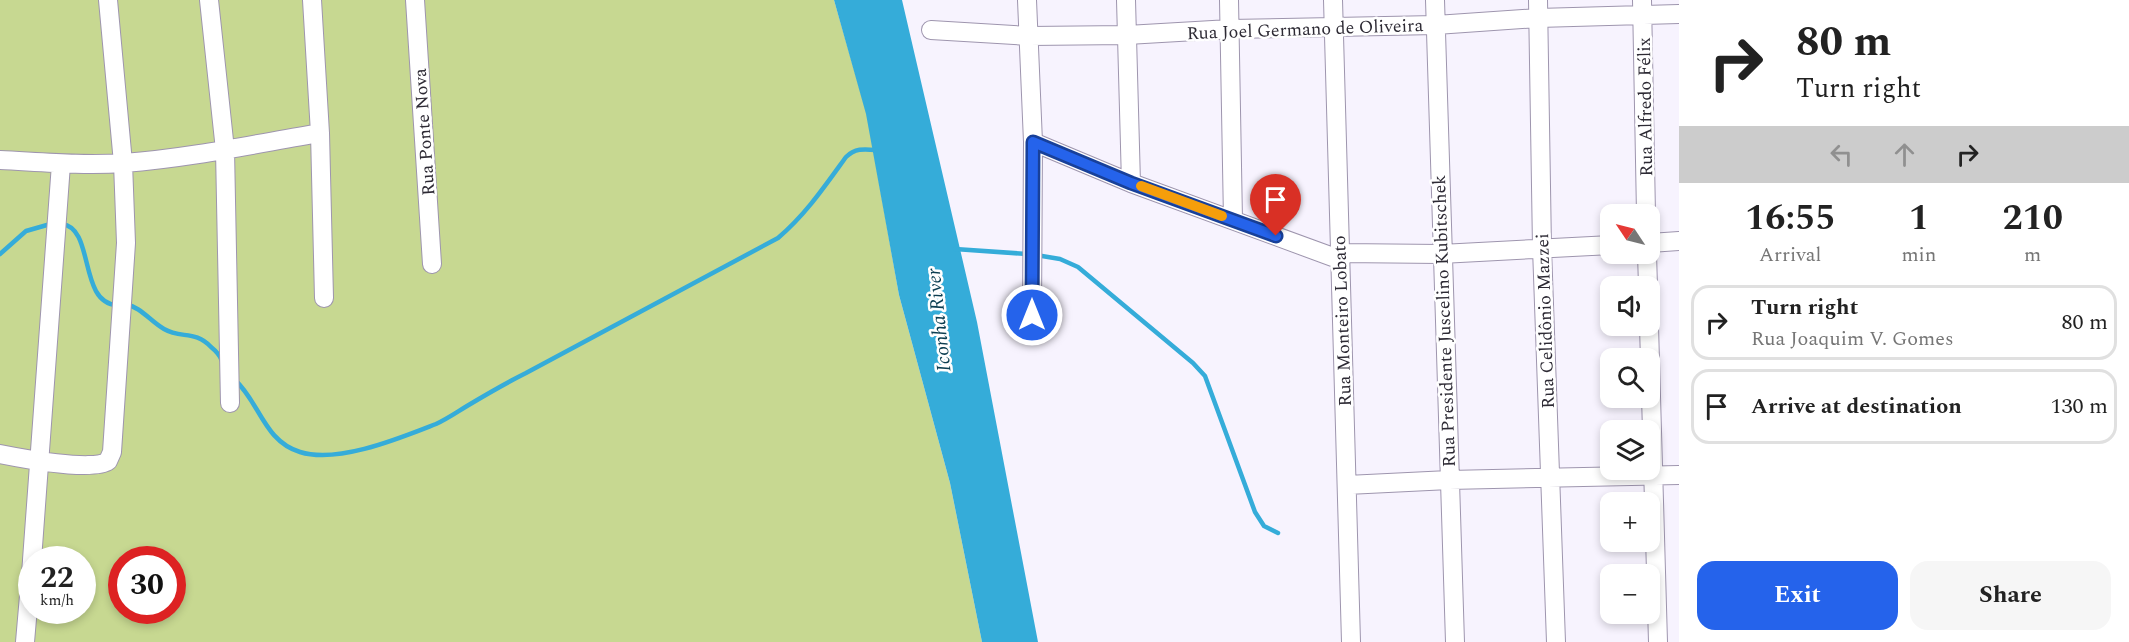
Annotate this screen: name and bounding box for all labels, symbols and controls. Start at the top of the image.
text: 80 m [1796,11,1891,74]
street label: Rua Joel Germano de Oliveira [1186,12,1424,47]
icon: right [1697,24,1775,102]
street label: Rua Alfredo Félix [1631,37,1660,177]
street label: Rua Ponte Nova [407,67,442,197]
text: Turn right [1796,68,1921,110]
icon: left [1825,138,1858,171]
icon: ahead [1888,138,1921,171]
icon: right [1951,138,1984,171]
pin [1250,174,1301,236]
street label: Rua Presidente Juscelino Kubitschek [1426,174,1463,468]
icon: arrive [1259,183,1292,216]
text: 16:55 [1745,191,1835,246]
text: 1 [1909,191,1929,246]
text: 210 [2002,191,2063,246]
north arrow [1600,204,1660,264]
map controls [1600,204,1660,624]
street label: Rua Celidônio Mazzei [1529,233,1562,409]
street label: Rua Monteiro Lobato [1326,235,1359,407]
text: Arrival [1759,240,1821,270]
text: min [1901,240,1936,270]
text: m [2024,240,2041,270]
water label: Iconha River [919,266,959,373]
button: sound [1600,276,1660,336]
position arrow [1000,283,1064,347]
text: Turn right [1751,291,1858,324]
icon: right [1700,306,1733,339]
text: 80 m [2062,306,2108,339]
text: Rua Joaquim V. Gomes [1751,324,1954,354]
button: search [1600,348,1660,408]
icon: arrive [1700,390,1733,423]
text: Arrive at destination [1751,390,1962,423]
text: 130 m [2051,390,2108,423]
button: layers [1600,420,1660,480]
button: + [1600,492,1660,552]
speed limit sign: 30 [108,546,186,624]
text: 22 [40,555,74,601]
button: Exit [1697,561,1898,630]
button: Share [1910,561,2111,630]
button: − [1600,564,1660,624]
text: km/h [40,589,74,612]

